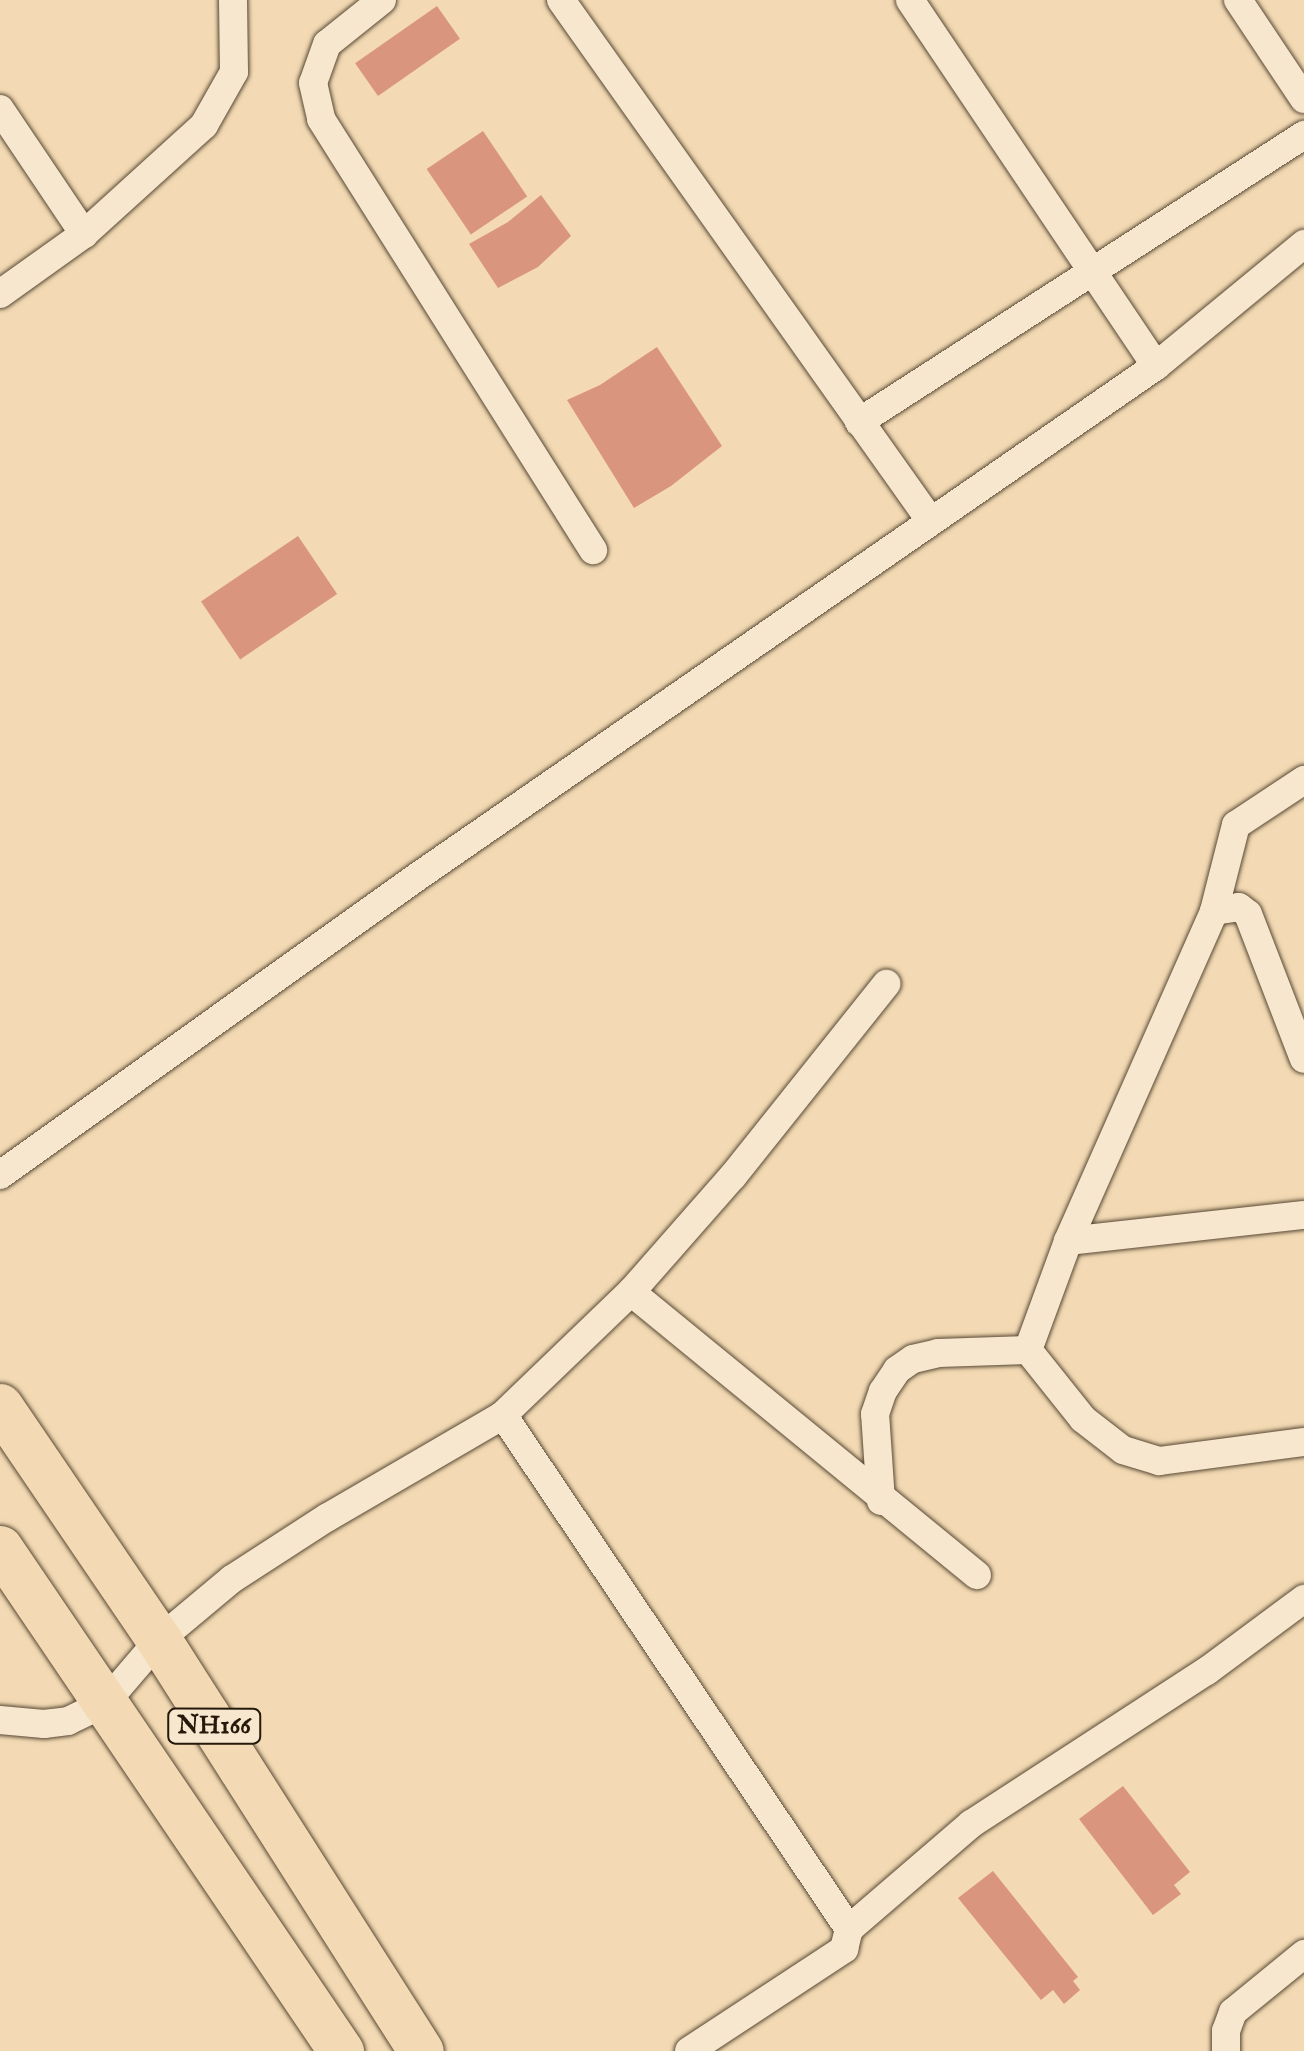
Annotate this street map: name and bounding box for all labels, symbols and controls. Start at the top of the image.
road number: NH166 [166,1706,262,1746]

